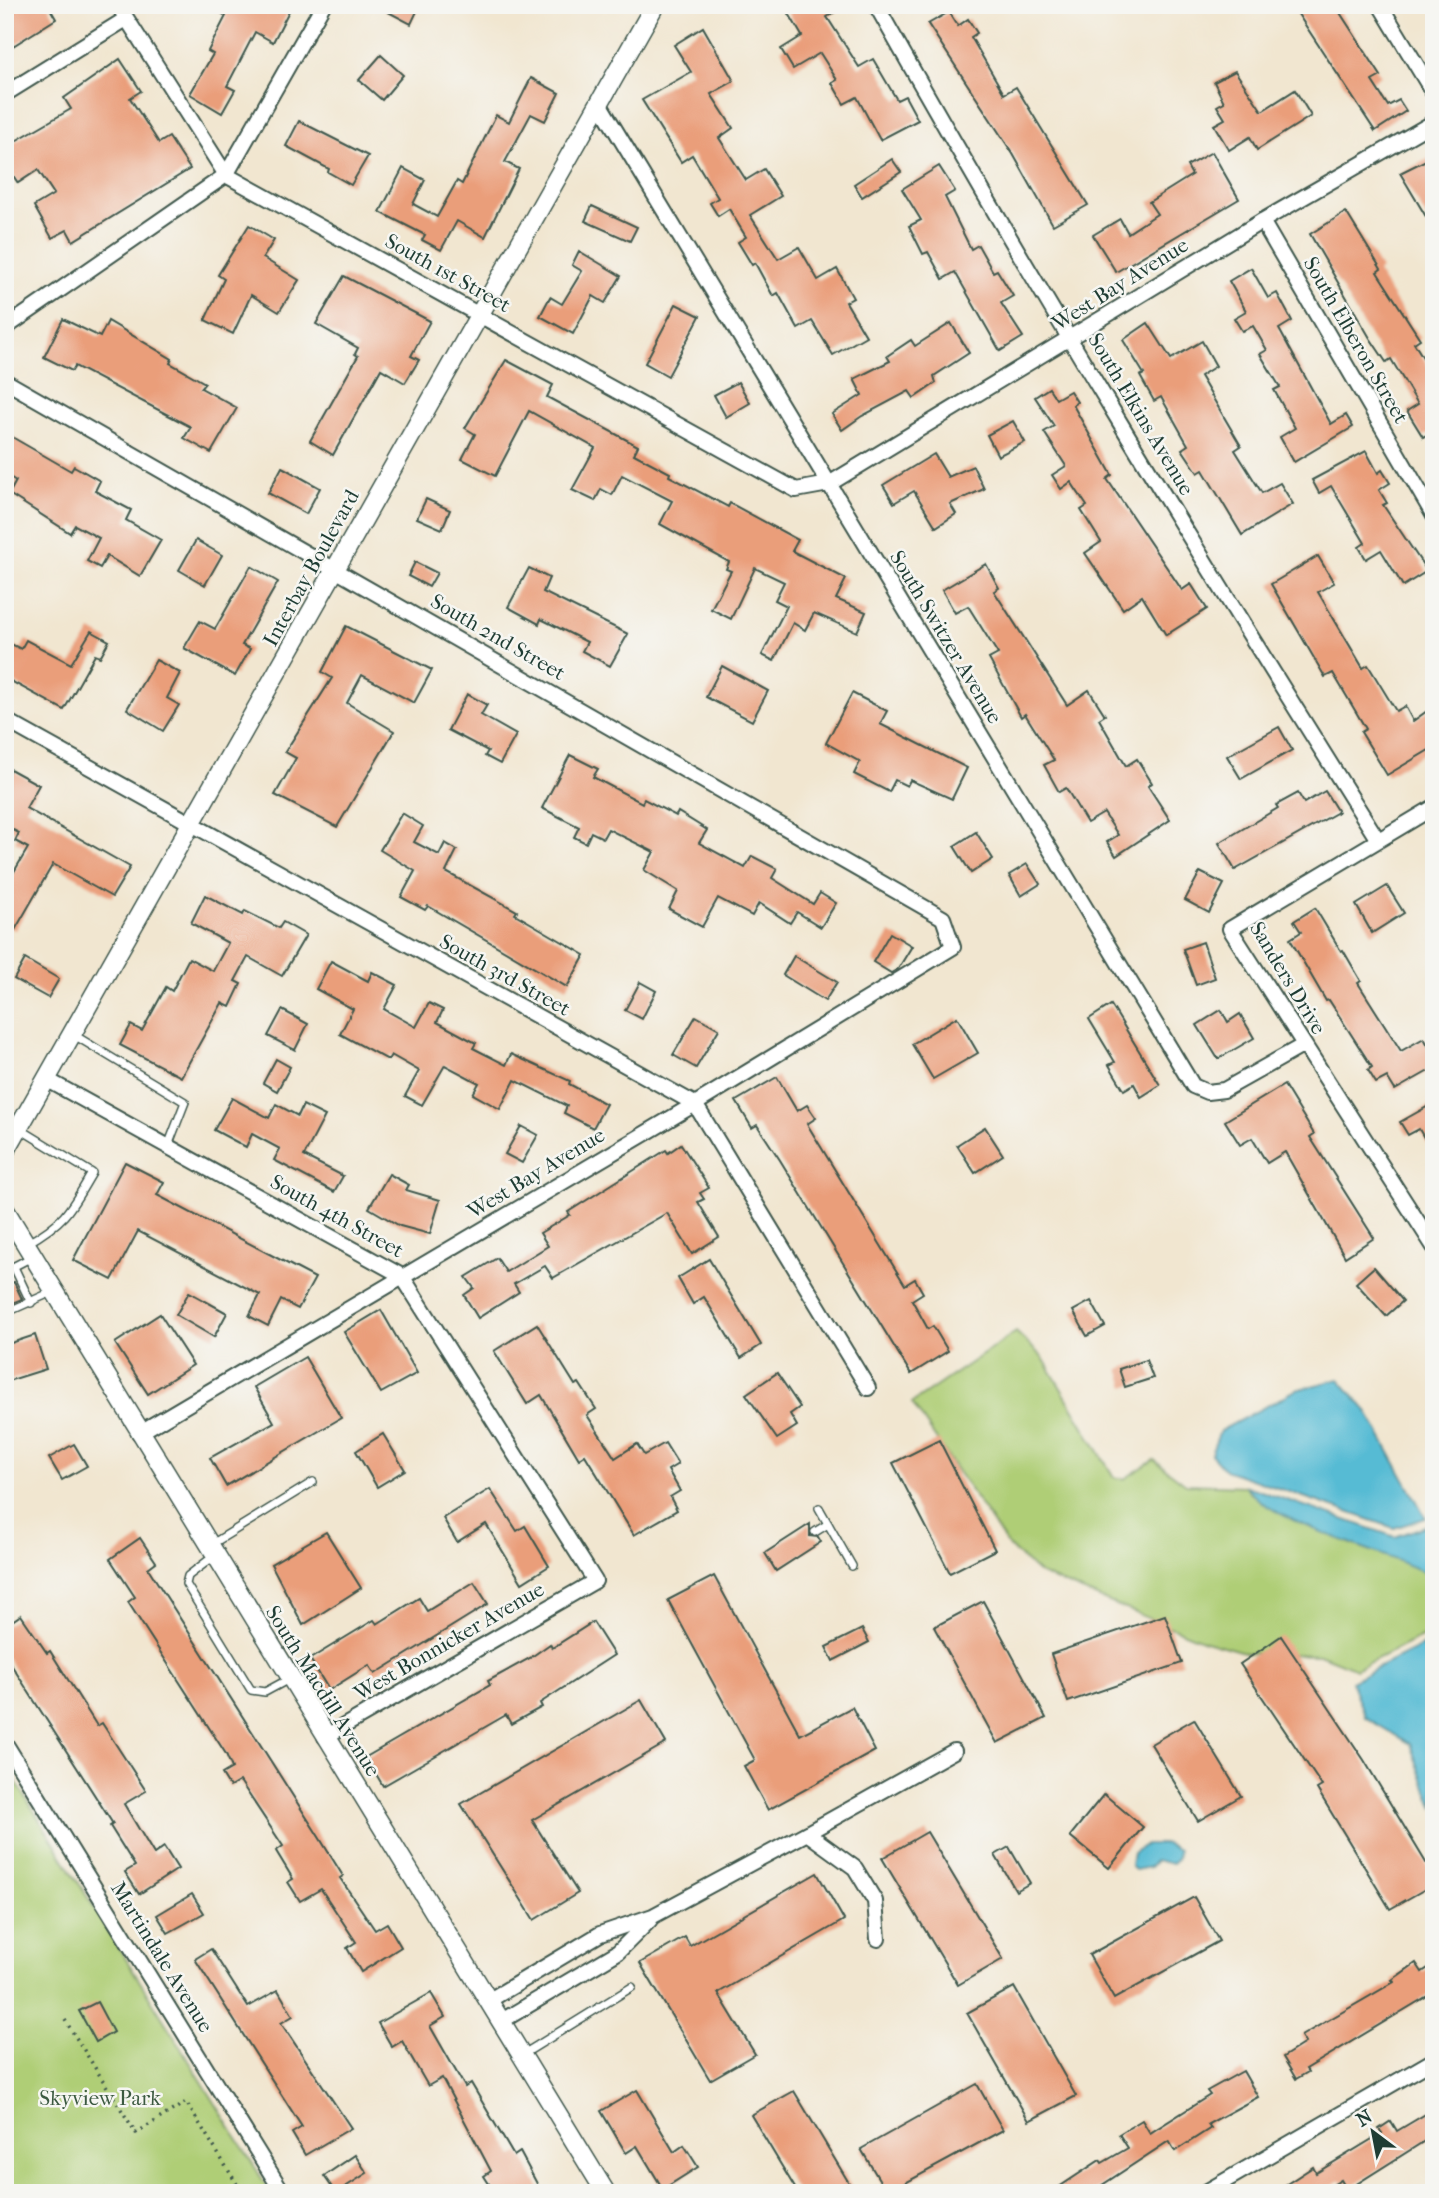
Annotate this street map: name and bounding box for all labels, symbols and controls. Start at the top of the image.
street label: South 1st Street [381,229,515,318]
street label: West Bay Avenue [1047,233,1192,336]
street label: South Elberon Street [1299,252,1414,428]
street label: South Elkins Avenue [1083,329,1199,499]
street label: Interbay Boulevard [258,485,364,650]
street label: South Switzer Avenue [885,546,1007,728]
street label: South 2nd Street [427,589,570,685]
street label: Sanders Drive [1245,917,1331,1039]
street label: South 3rd Street [436,929,575,1021]
street label: West Bay Avenue [462,1123,609,1224]
street label: South 4th Street [266,1169,408,1263]
street label: West Bonnicker Avenue [349,1577,548,1706]
street label: South Macdill Avenue [261,1601,385,1781]
street label: Martindale Avenue [106,1877,218,2037]
park label: Skyview Park [39,2086,161,2110]
north arrow [1338,2096,1408,2166]
text: N [1353,2105,1377,2132]

